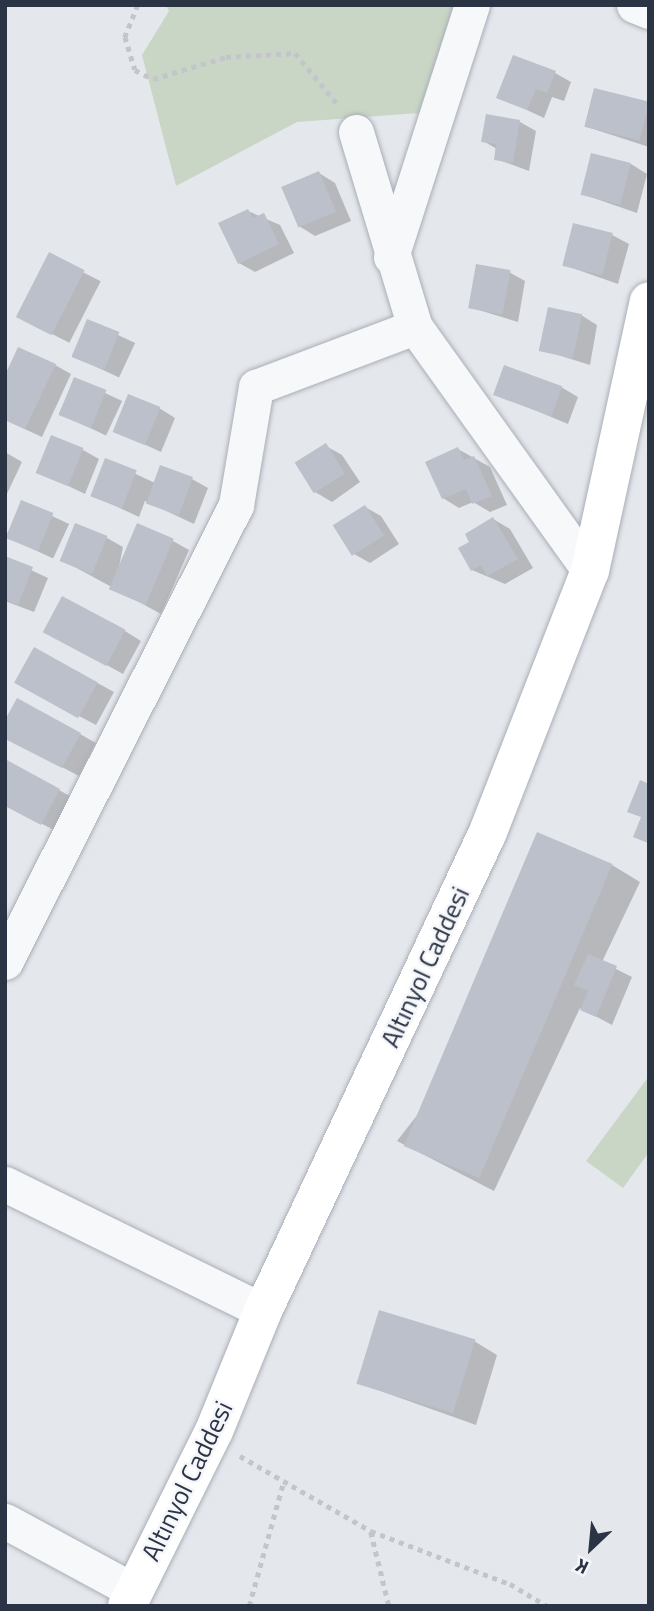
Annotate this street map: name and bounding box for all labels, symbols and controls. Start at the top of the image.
street label: Altınyol Caddesi [374,882,476,1052]
street label: Altınyol Caddesi [135,1396,239,1566]
north arrow [556,1513,626,1583]
text: K [570,1552,593,1583]

